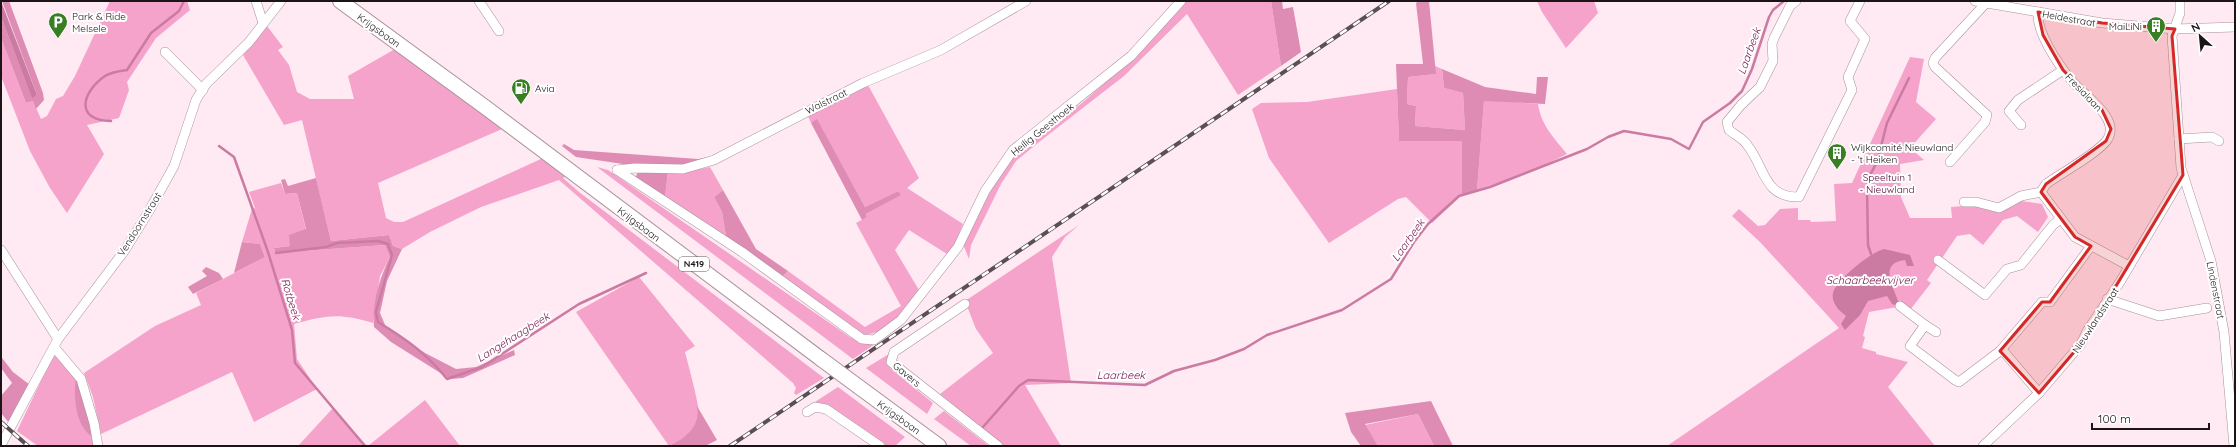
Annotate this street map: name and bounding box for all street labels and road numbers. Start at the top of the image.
street label: Heidestraat [2041,7,2097,30]
street label: Krijgsbaan [355,10,403,50]
street label: Fresialaan [2062,71,2105,114]
street label: Walstraat [803,85,850,117]
street label: Heilig Geesthoek [1008,100,1077,159]
street label: Vendoornstraat [115,189,165,259]
street label: Krijgsbaan [615,204,663,245]
road number: N419 [679,257,709,271]
street label: Lindenstraat [2204,260,2228,320]
street label: Nieuwlandstraat [2069,284,2122,356]
street label: Gavers [890,359,924,390]
street label: Krijgsbaan [875,397,923,437]

